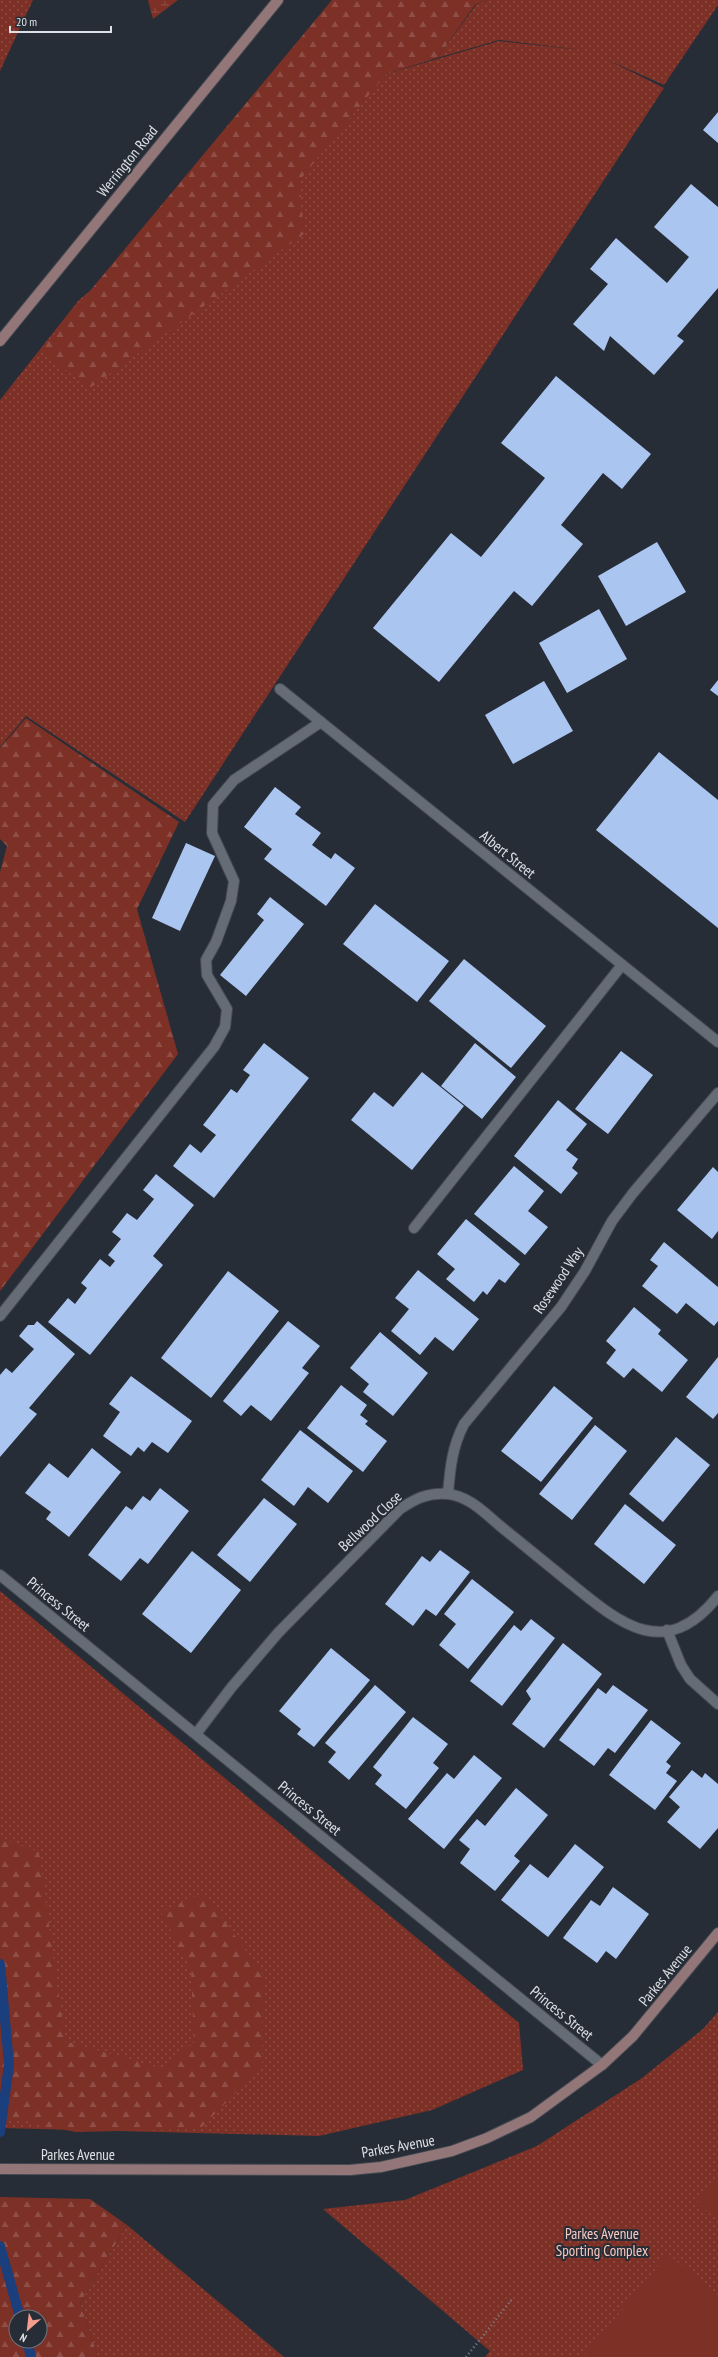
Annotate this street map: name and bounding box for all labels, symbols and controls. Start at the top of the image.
scale bar [10,8,111,34]
text: 20 m [16,14,37,29]
street label: Werrington Road [93,122,161,200]
street label: Albert Street [476,826,540,882]
street label: Rosewood Way [529,1243,587,1317]
street label: Bellwood Close [334,1487,406,1555]
street label: Princess Street [24,1573,94,1635]
street label: Princess Street [275,1777,345,1839]
street label: Parkes Avenue [634,1940,696,2010]
street label: Princess Street [527,1982,597,2044]
street label: Parkes Avenue [360,2130,436,2162]
street label: Parkes Avenue [41,2145,115,2164]
park label: Parkes Avenue Sporting Complex [556,2224,648,2260]
north arrow [8,2309,48,2349]
text: N [17,2330,29,2345]

